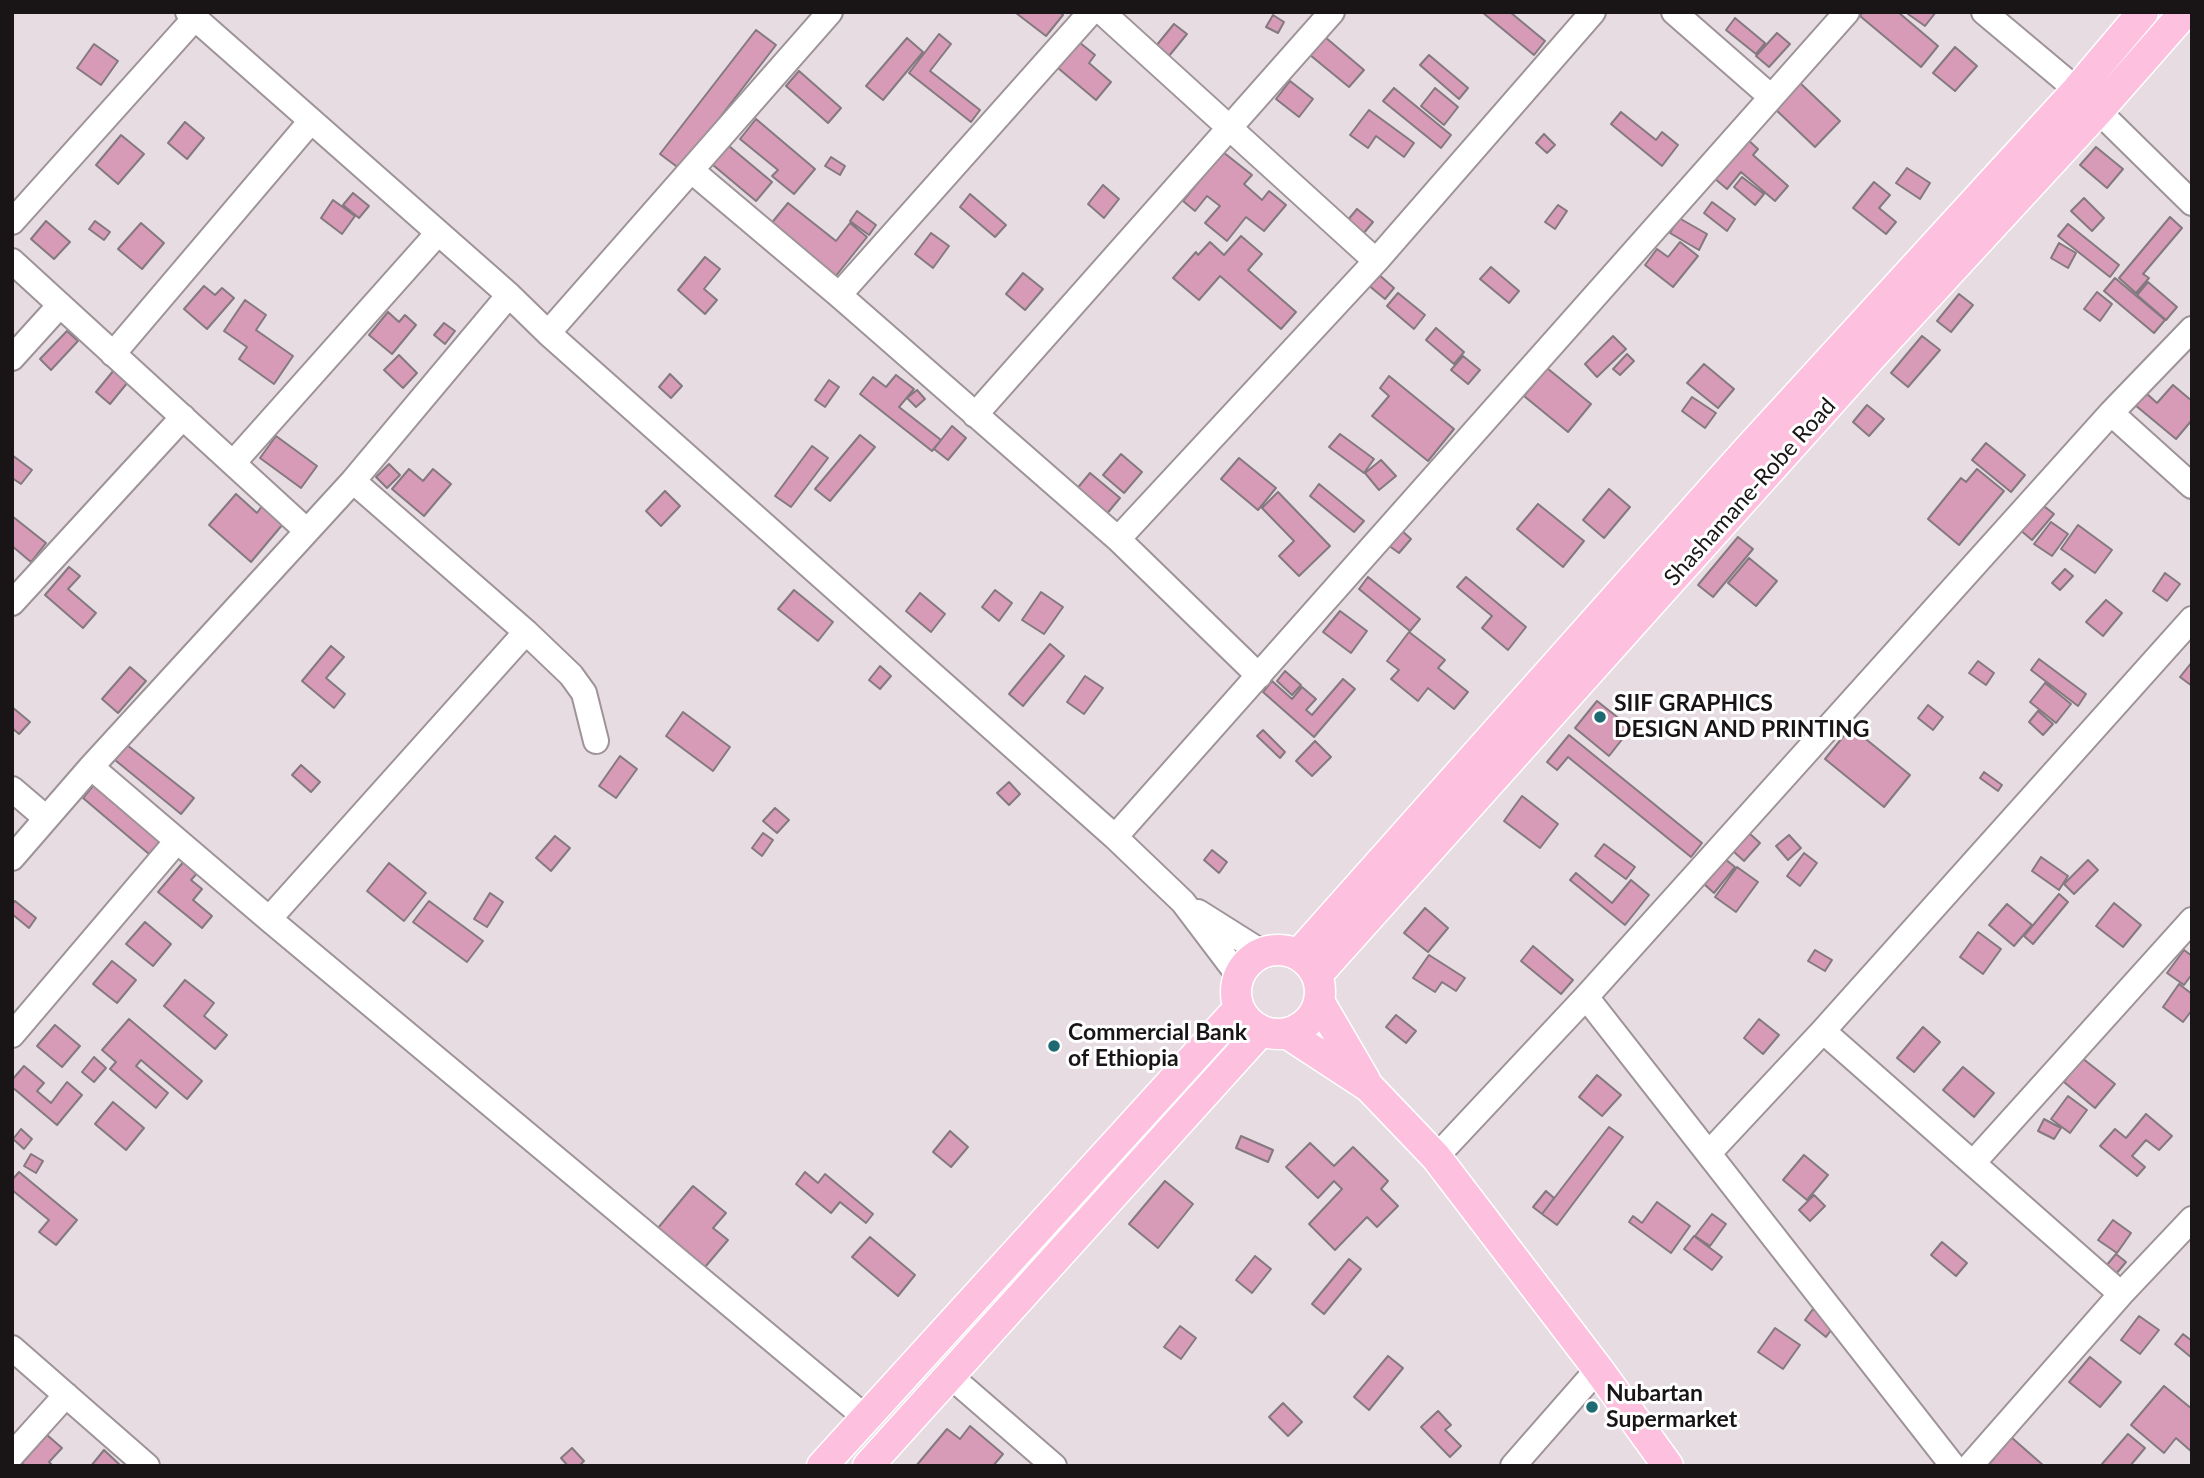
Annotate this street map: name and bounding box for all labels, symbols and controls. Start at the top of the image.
street label: Shashamane-Robe Road [1658,392,1842,592]
place label: SIIF GRAPHICS DESIGN AND PRINTING [1614,690,1870,744]
marker: SIIF GRAPHICS DESIGN AND PRINTING [1592,709,1608,725]
place label: Commercial Bank of Ethiopia [1068,1019,1247,1073]
marker: Commercial Bank of Ethiopia [1046,1038,1062,1054]
place label: Nubartan Supermarket [1606,1380,1737,1434]
marker: Nubartan Supermarket [1584,1399,1600,1415]

